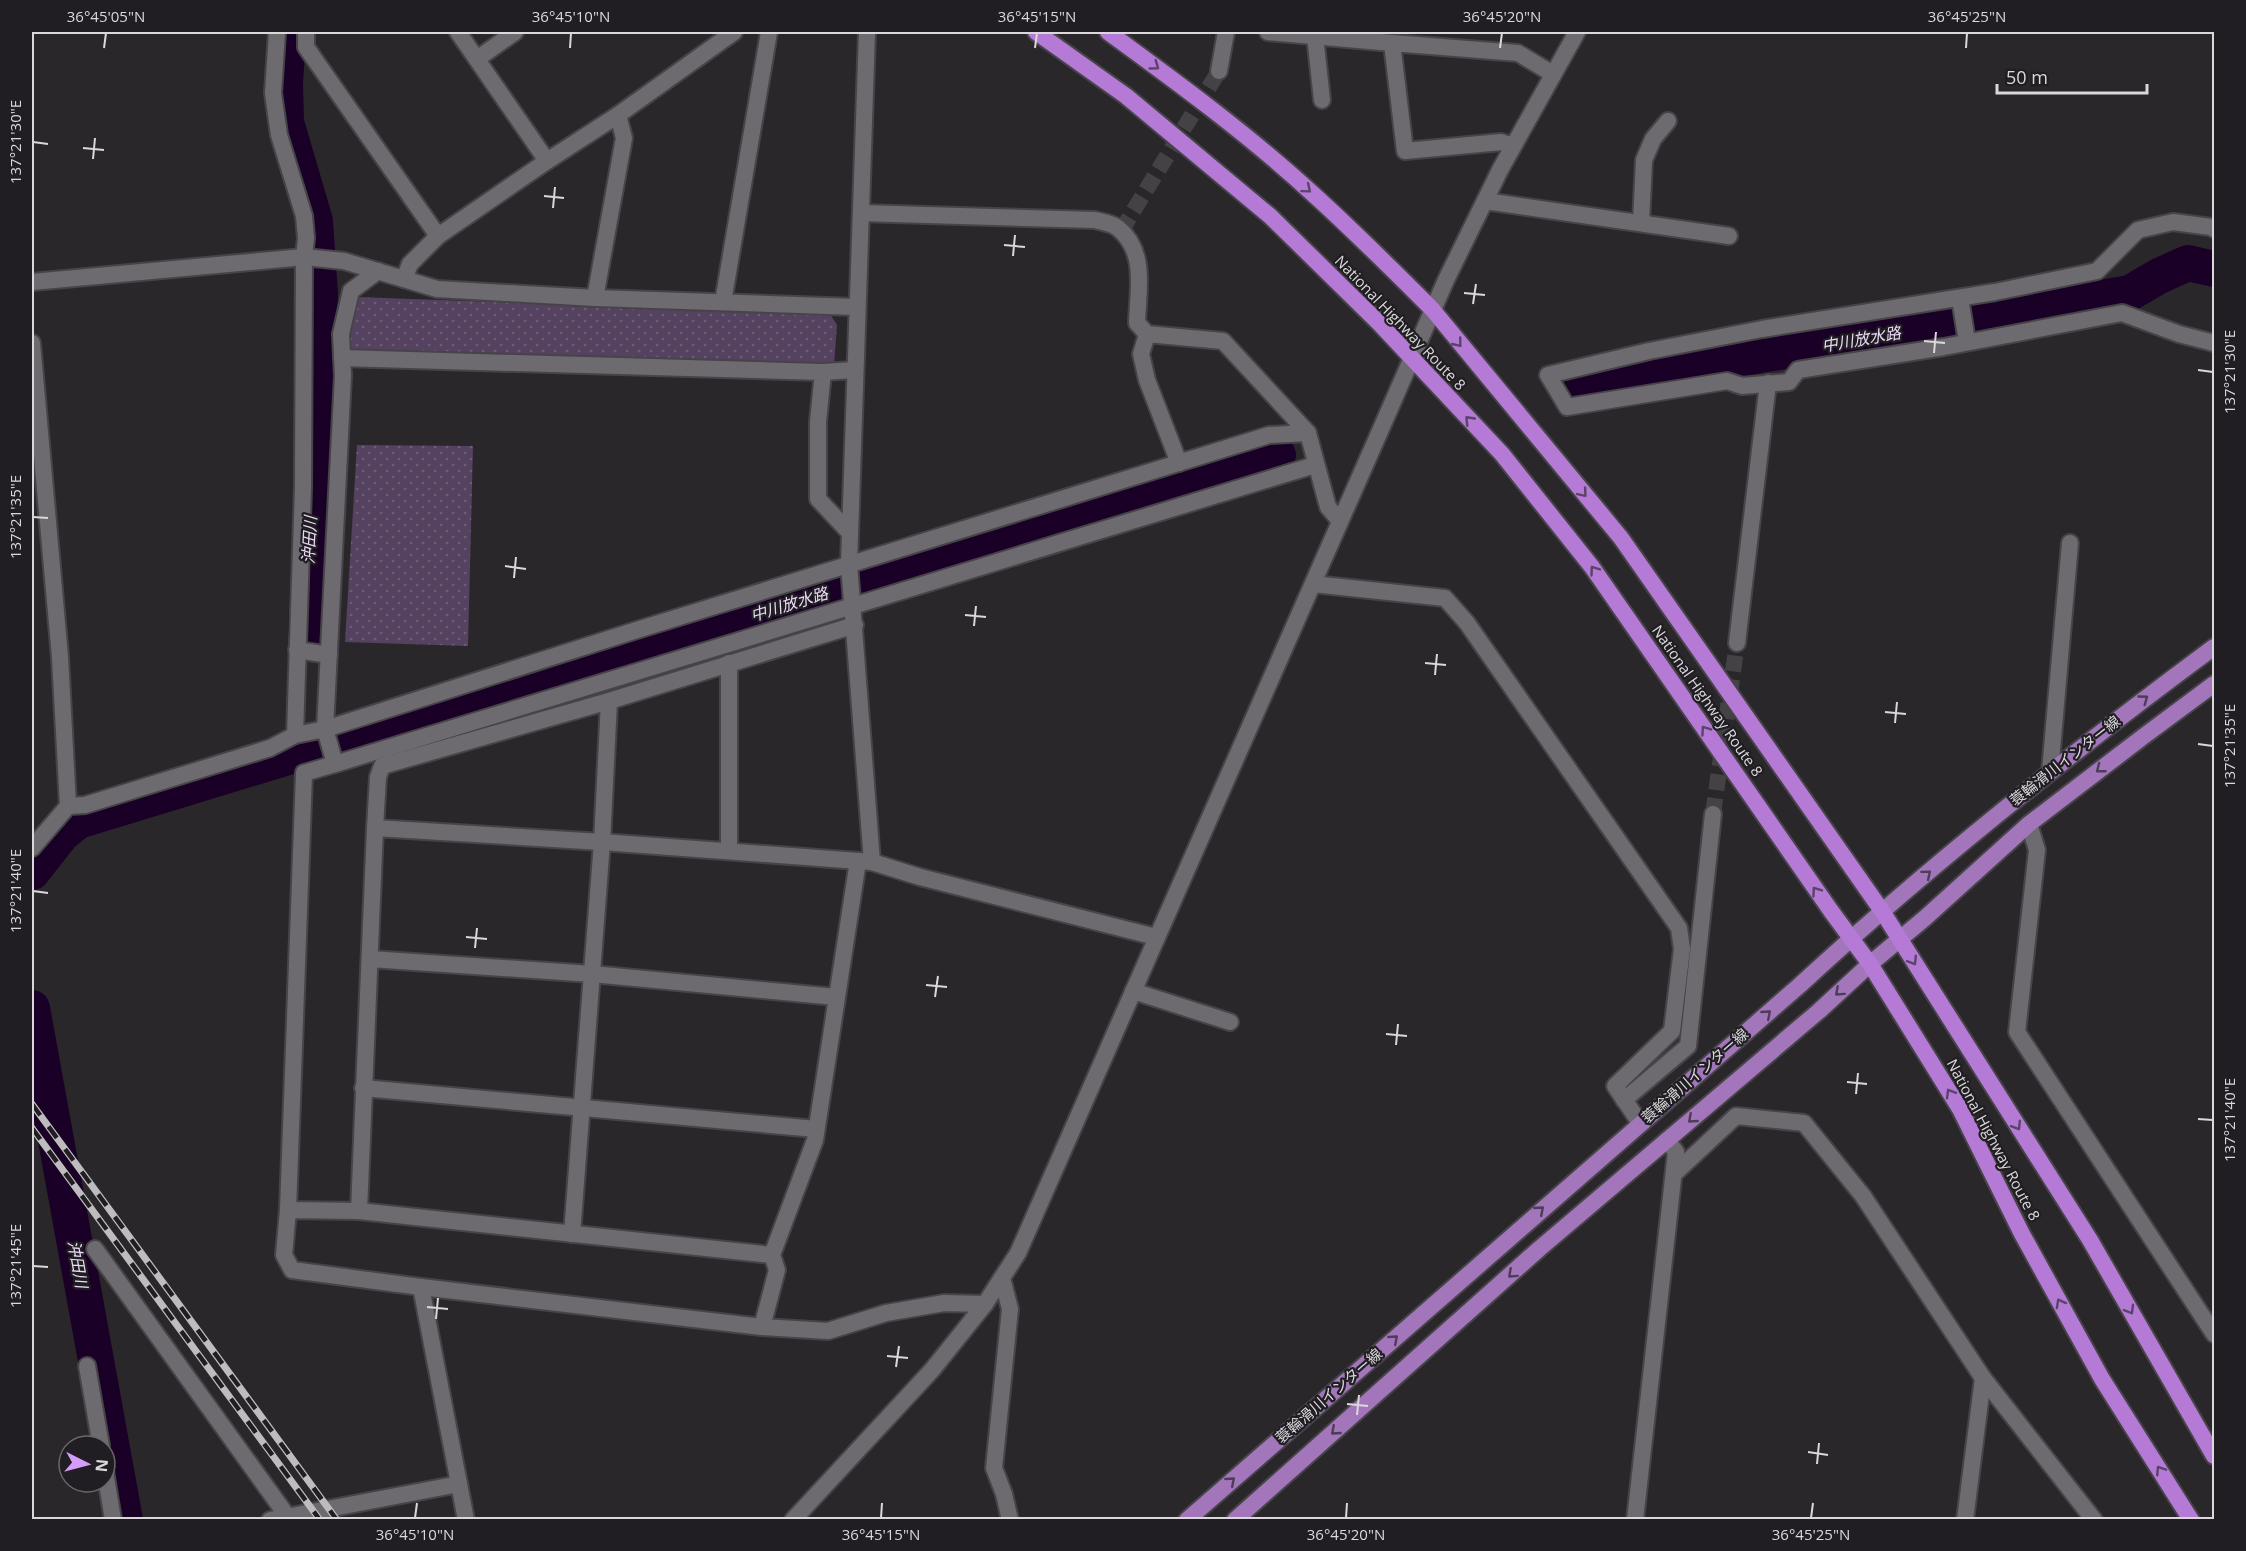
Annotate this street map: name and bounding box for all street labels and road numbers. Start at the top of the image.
street label: National Highway Route 8 [1331,251,1471,394]
street label: National Highway Route 8 [1648,621,1768,780]
street label: 蓑輪滑川インター線 [2005,711,2124,810]
street label: 蓑輪滑川インター線 [1637,1023,1752,1127]
street label: National Highway Route 8 [1943,1055,2045,1224]
street label: 蓑輪滑川インター線 [1271,1343,1386,1447]

